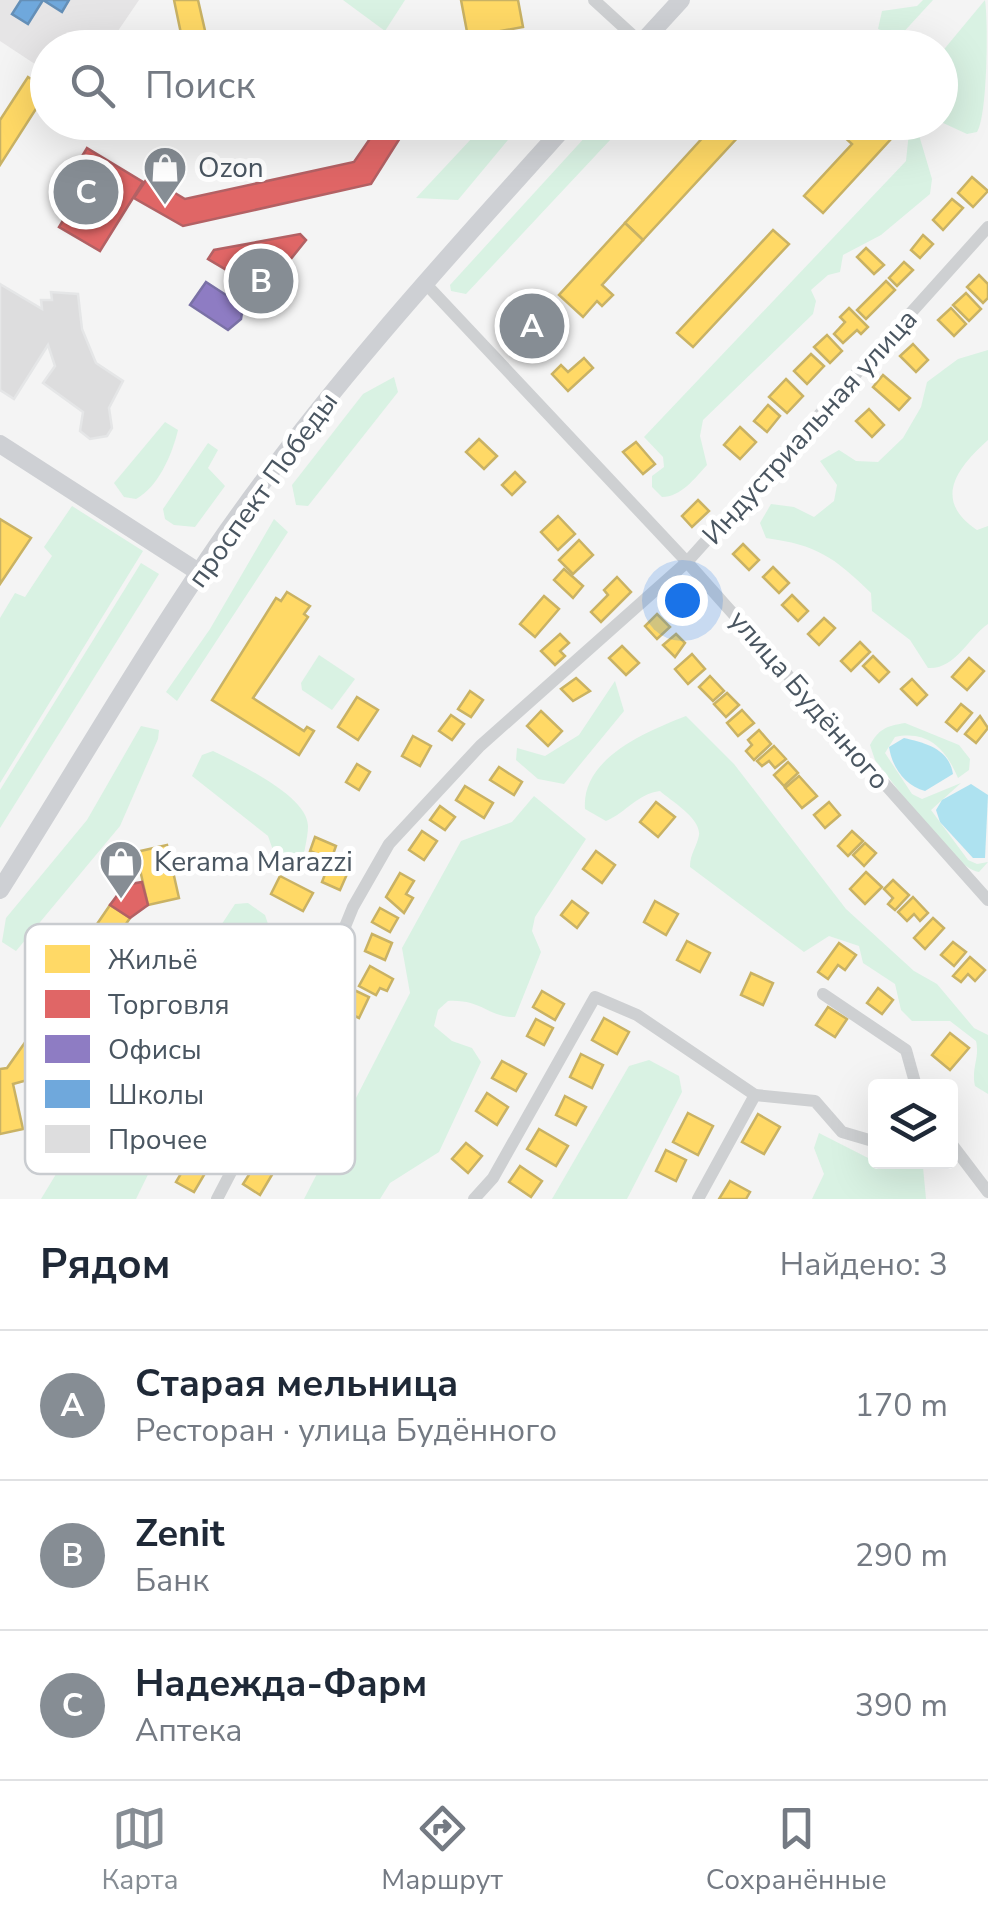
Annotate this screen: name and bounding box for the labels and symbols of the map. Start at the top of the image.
shop icon: Ozon [142,145,188,206]
place label: Ozon [198,149,264,187]
pin: C [54,154,118,230]
pin: B [228,244,294,318]
pin: A [500,288,564,364]
street label: Индустриальная улица [694,301,926,553]
street label: проспект Победы [179,385,347,595]
your location [657,575,708,626]
street label: улица Будённого [720,602,898,798]
shop icon: Kerama Marazzi [98,839,144,900]
place label: Kerama Marazzi [154,843,353,881]
legend [25,924,355,1174]
text: Жильё [108,941,198,979]
text: Торговля [108,986,230,1024]
text: Офисы [108,1031,202,1069]
text: Школы [108,1076,204,1114]
text: Прочее [108,1121,207,1159]

